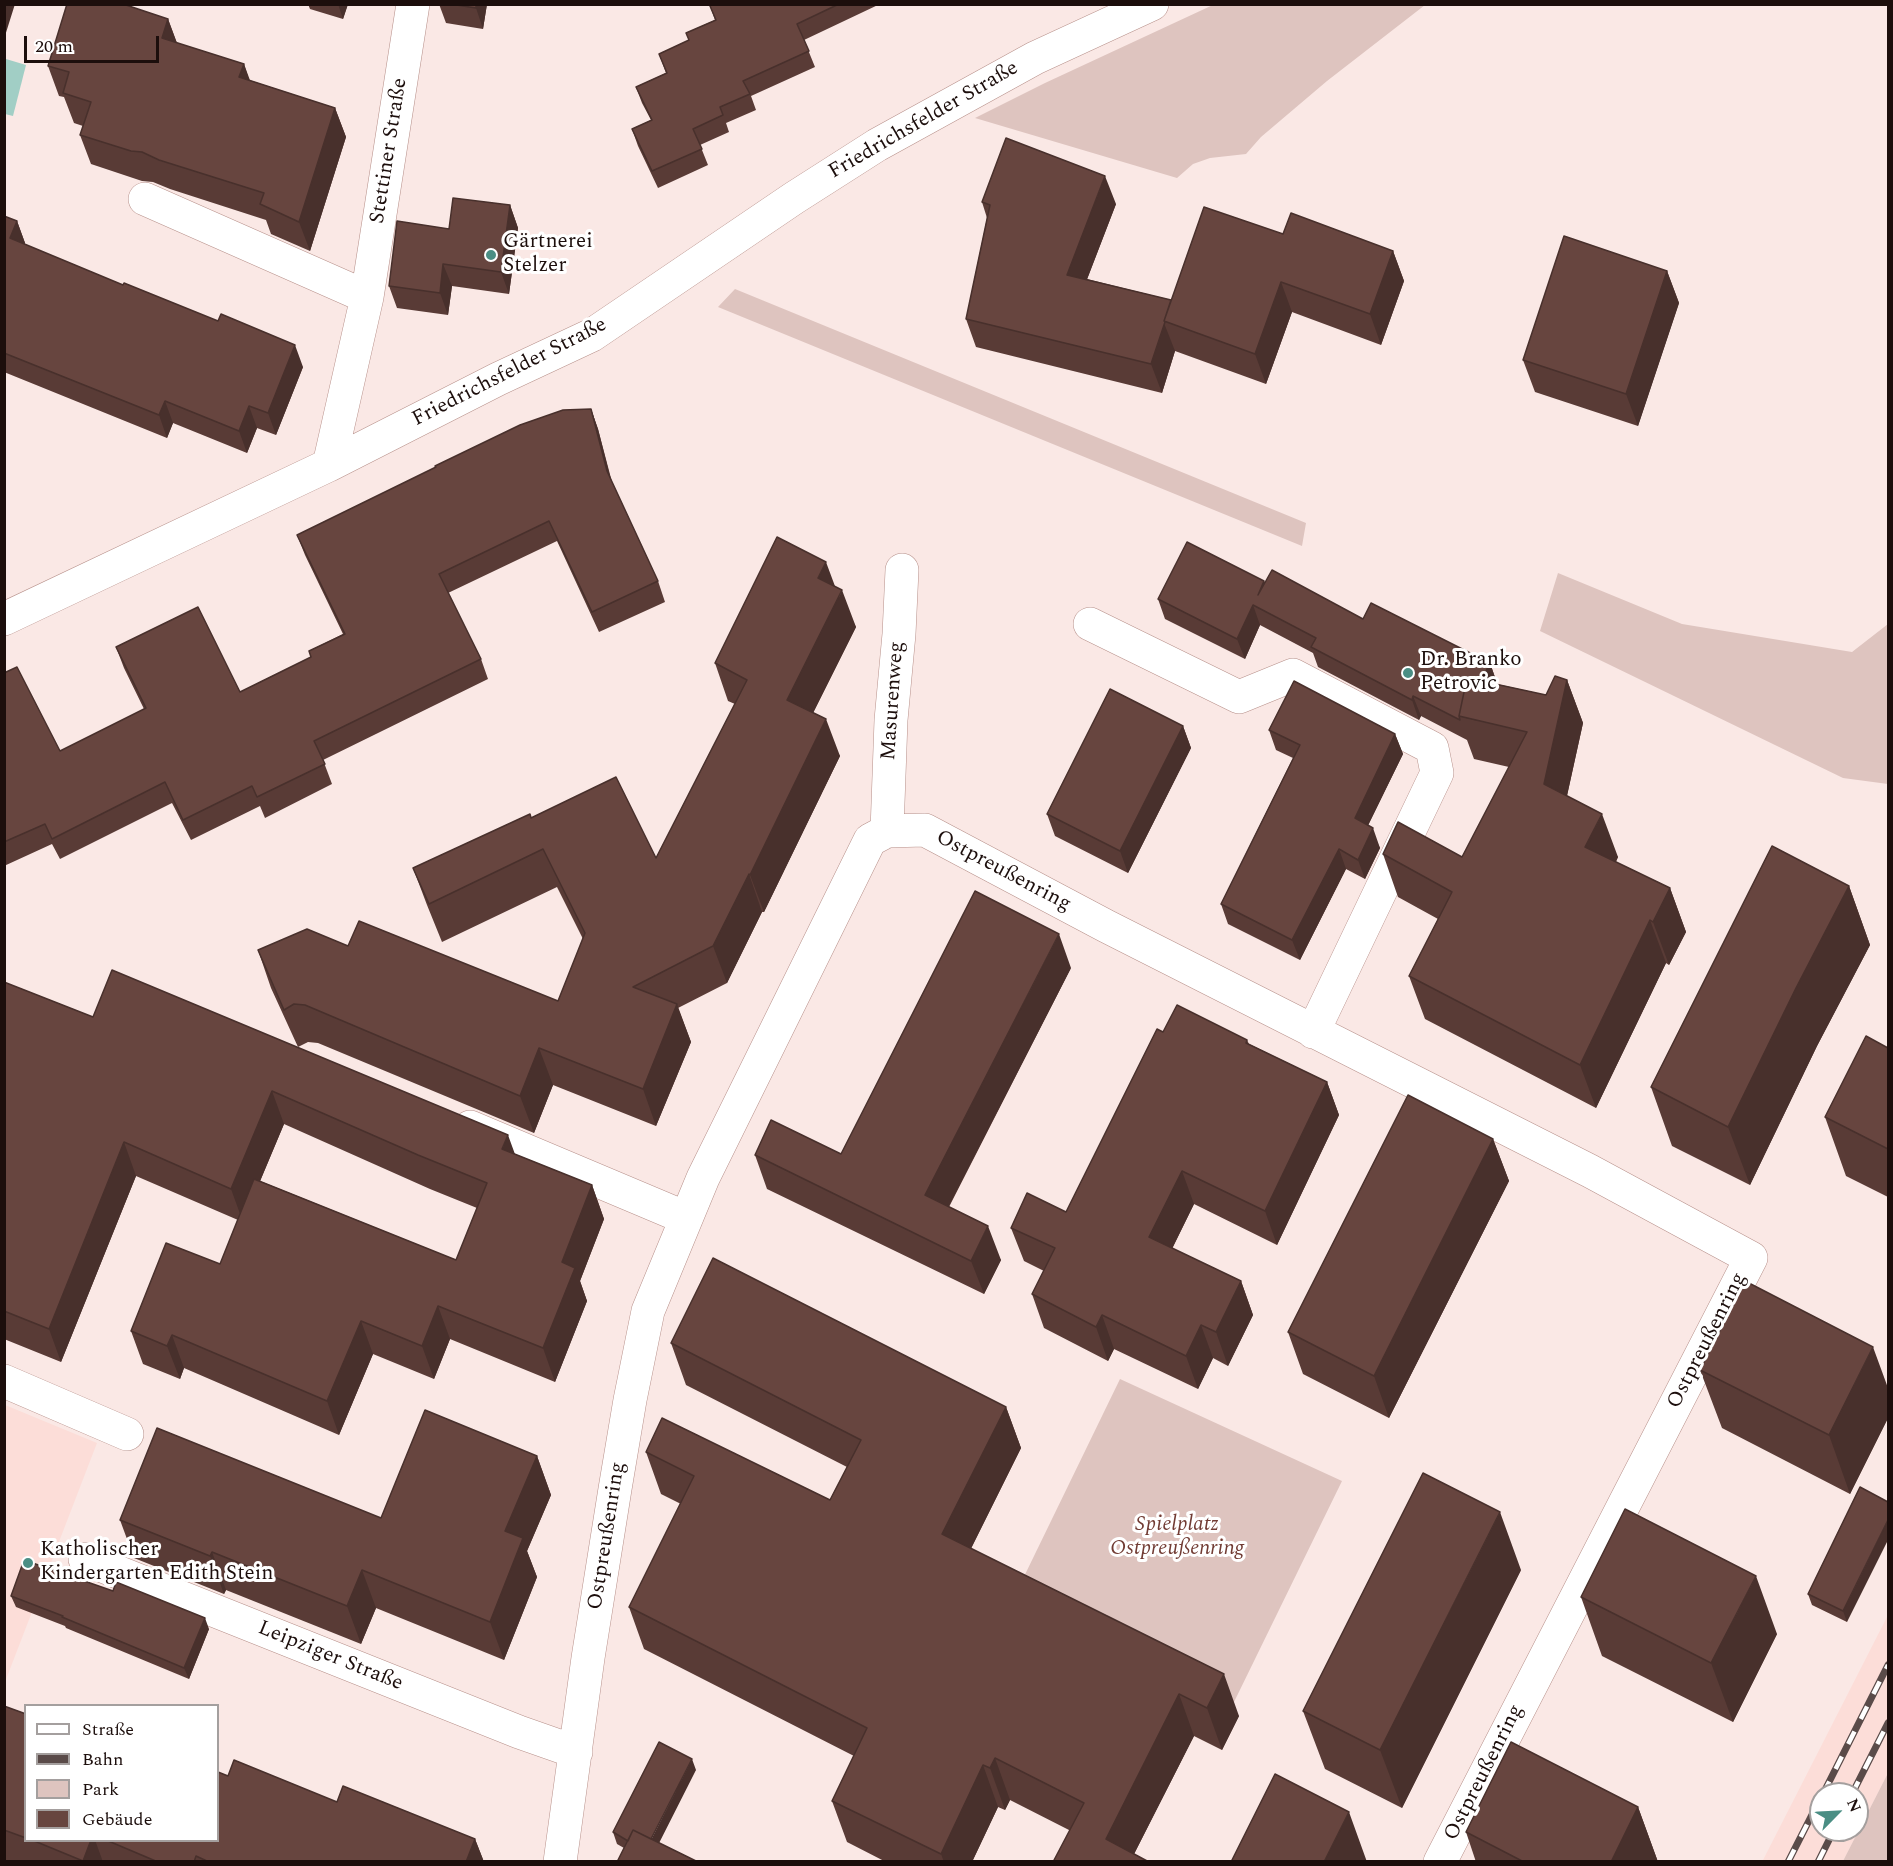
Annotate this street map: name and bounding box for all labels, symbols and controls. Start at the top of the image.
scale bar [27,24,162,62]
text: 20 m [35,33,73,60]
street label: Friedrichsfelder Straße [825,56,1023,186]
street label: Stettiner Straße [366,76,414,226]
place label: Gärtnerei Stelzer [503,230,593,280]
marker: Gärtnerei Stelzer [484,248,498,262]
street label: Friedrichsfelder Straße [408,313,612,433]
street label: Masurenweg [877,641,911,761]
place label: Dr. Branko Petrovic [1420,648,1522,698]
marker: Dr. Branko Petrovic [1401,666,1415,680]
street label: Ostpreußenring [931,826,1075,918]
street label: Ostpreußenring [1663,1269,1753,1413]
street label: Ostpreußenring [584,1460,632,1612]
park label: Spielplatz Ostpreußenring [1110,1513,1244,1563]
place label: Katholischer Kindergarten Edith Stein [40,1538,274,1588]
marker: Katholischer Kindergarten Edith Stein [21,1556,35,1570]
street label: Leipziger Straße [254,1616,406,1698]
street label: Ostpreußenring [1440,1701,1530,1845]
legend [24,1704,219,1842]
text: Straße [82,1716,134,1743]
text: Bahn [82,1746,124,1773]
text: Park [82,1776,119,1803]
north arrow [1809,1782,1869,1842]
text: N [1840,1795,1867,1816]
text: Gebäude [82,1806,152,1833]

